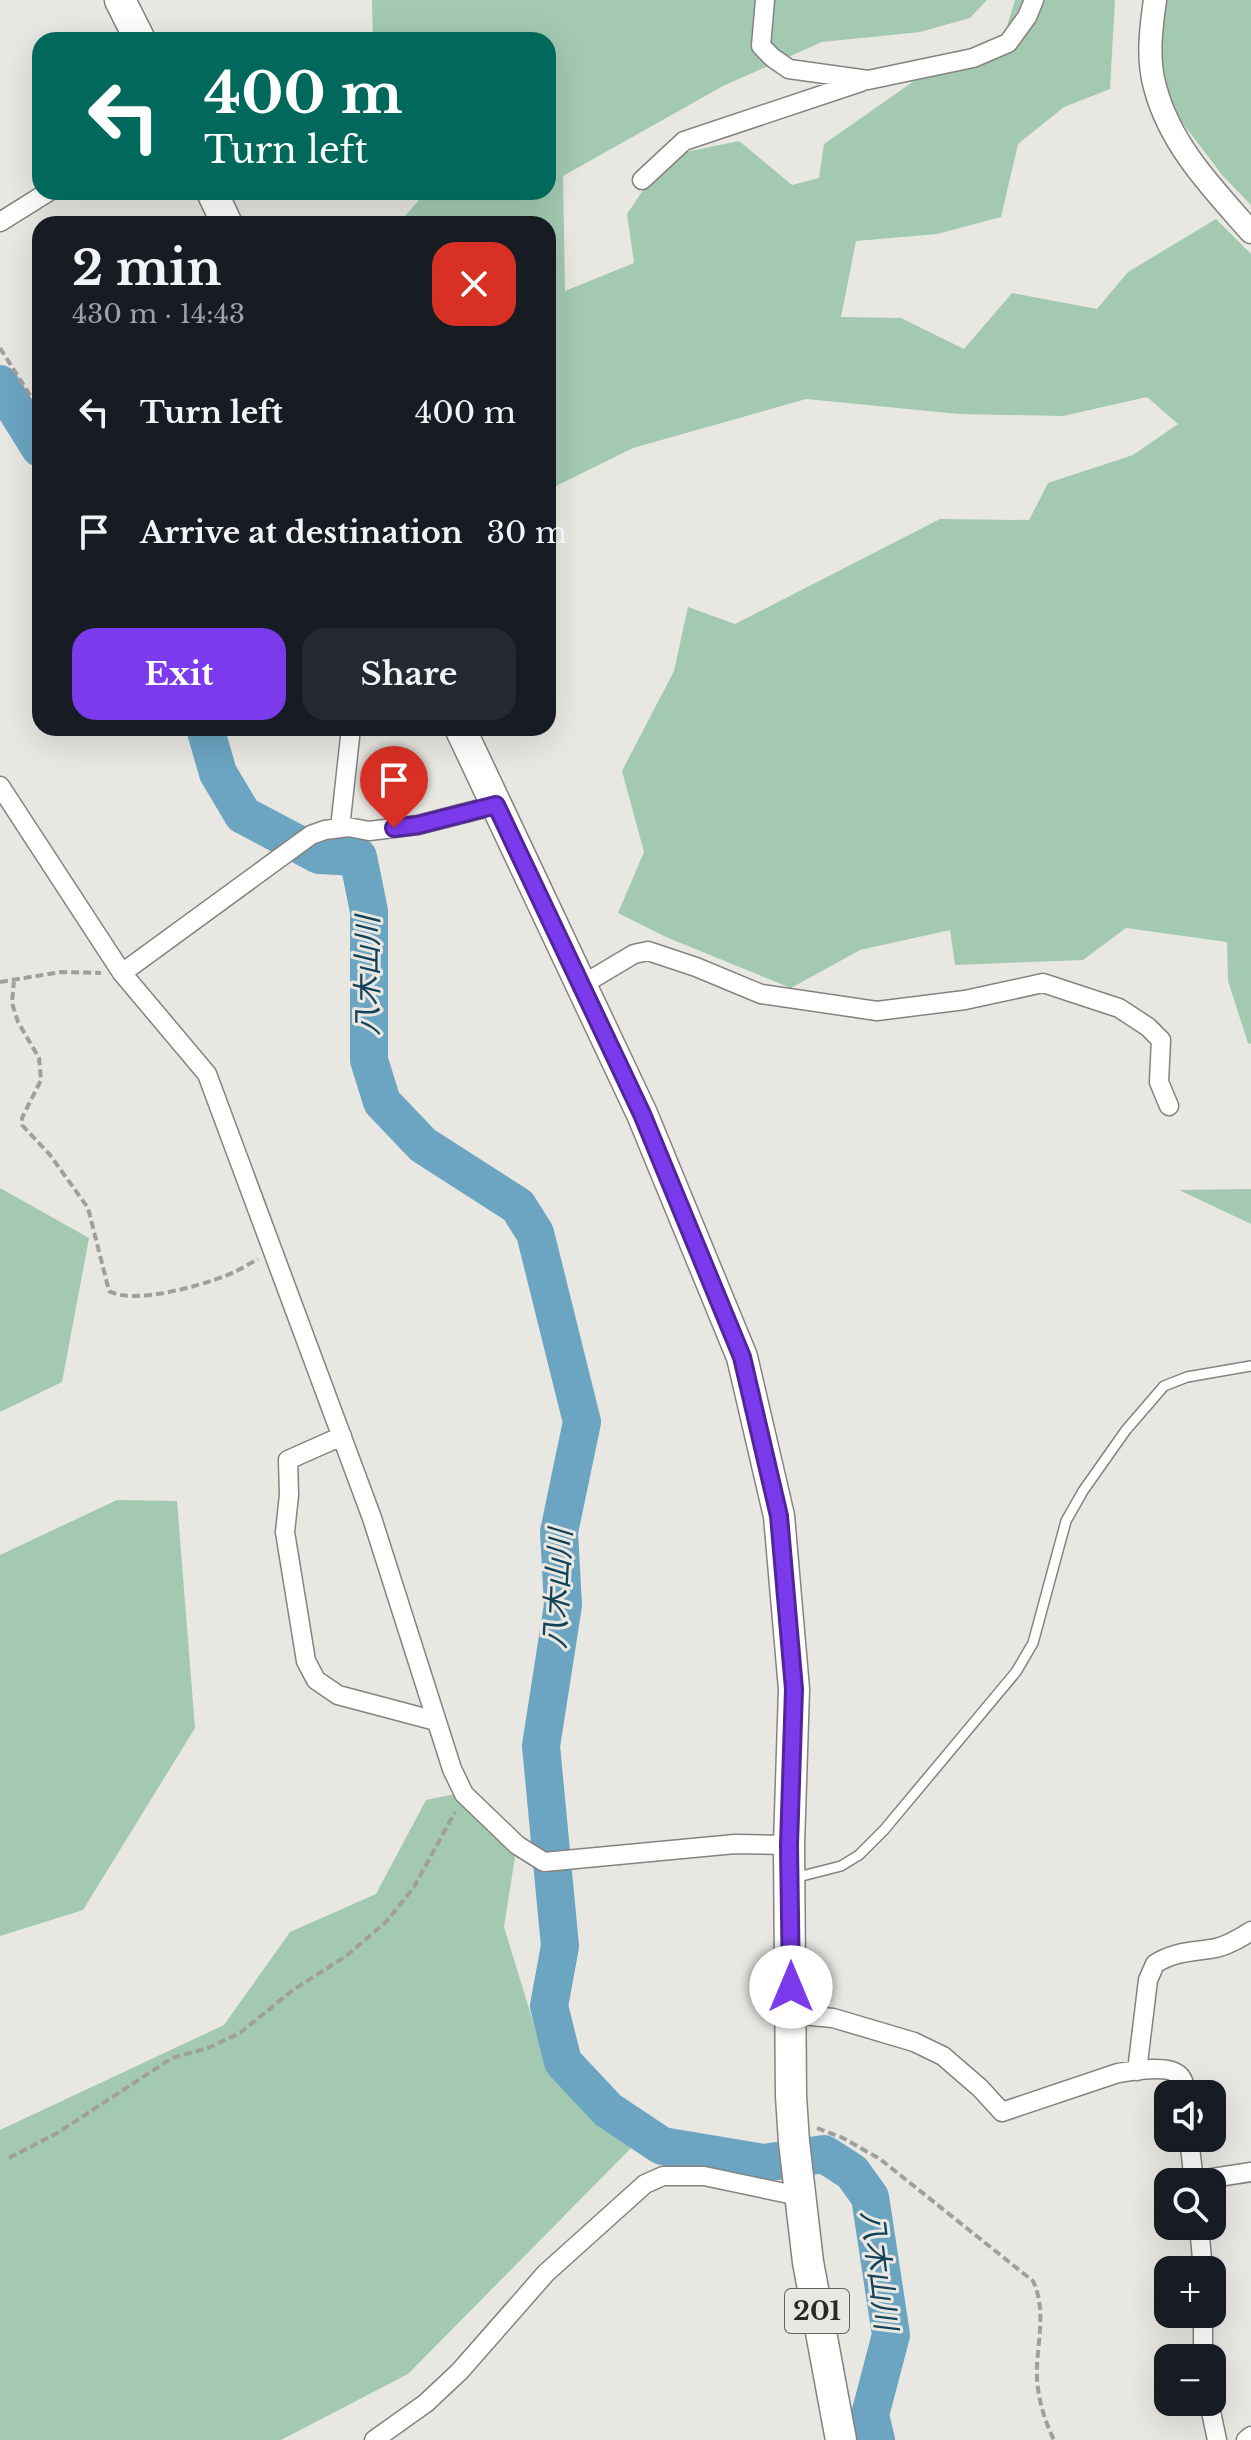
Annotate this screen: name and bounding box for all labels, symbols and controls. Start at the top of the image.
text: 400 m [204,59,403,128]
icon: left [72,64,176,168]
text: Turn left [204,128,368,173]
text: 2 min [72,238,221,298]
button: close [432,242,516,326]
text: 430 m · 14:43 [72,298,245,330]
icon: left [72,390,116,434]
text: Turn left [140,394,283,431]
text: 400 m [415,394,516,431]
icon: arrive [72,510,116,554]
text: Arrive at destination [140,514,463,551]
text: 30 m [487,514,567,551]
button: Exit [72,628,286,720]
button: Share [302,628,516,720]
pin [360,746,428,828]
icon: arrive [372,758,416,802]
water label: 八木山川 [349,913,386,1036]
water label: 八木山川 [536,1525,579,1650]
position arrow [749,1945,833,2029]
map controls [1154,2080,1226,2416]
button: sound [1154,2080,1226,2152]
button: search [1154,2168,1226,2240]
water label: 八木山川 [854,2208,906,2335]
button: + [1154,2256,1226,2328]
road number: 201 [785,2289,849,2333]
button: − [1154,2344,1226,2416]

